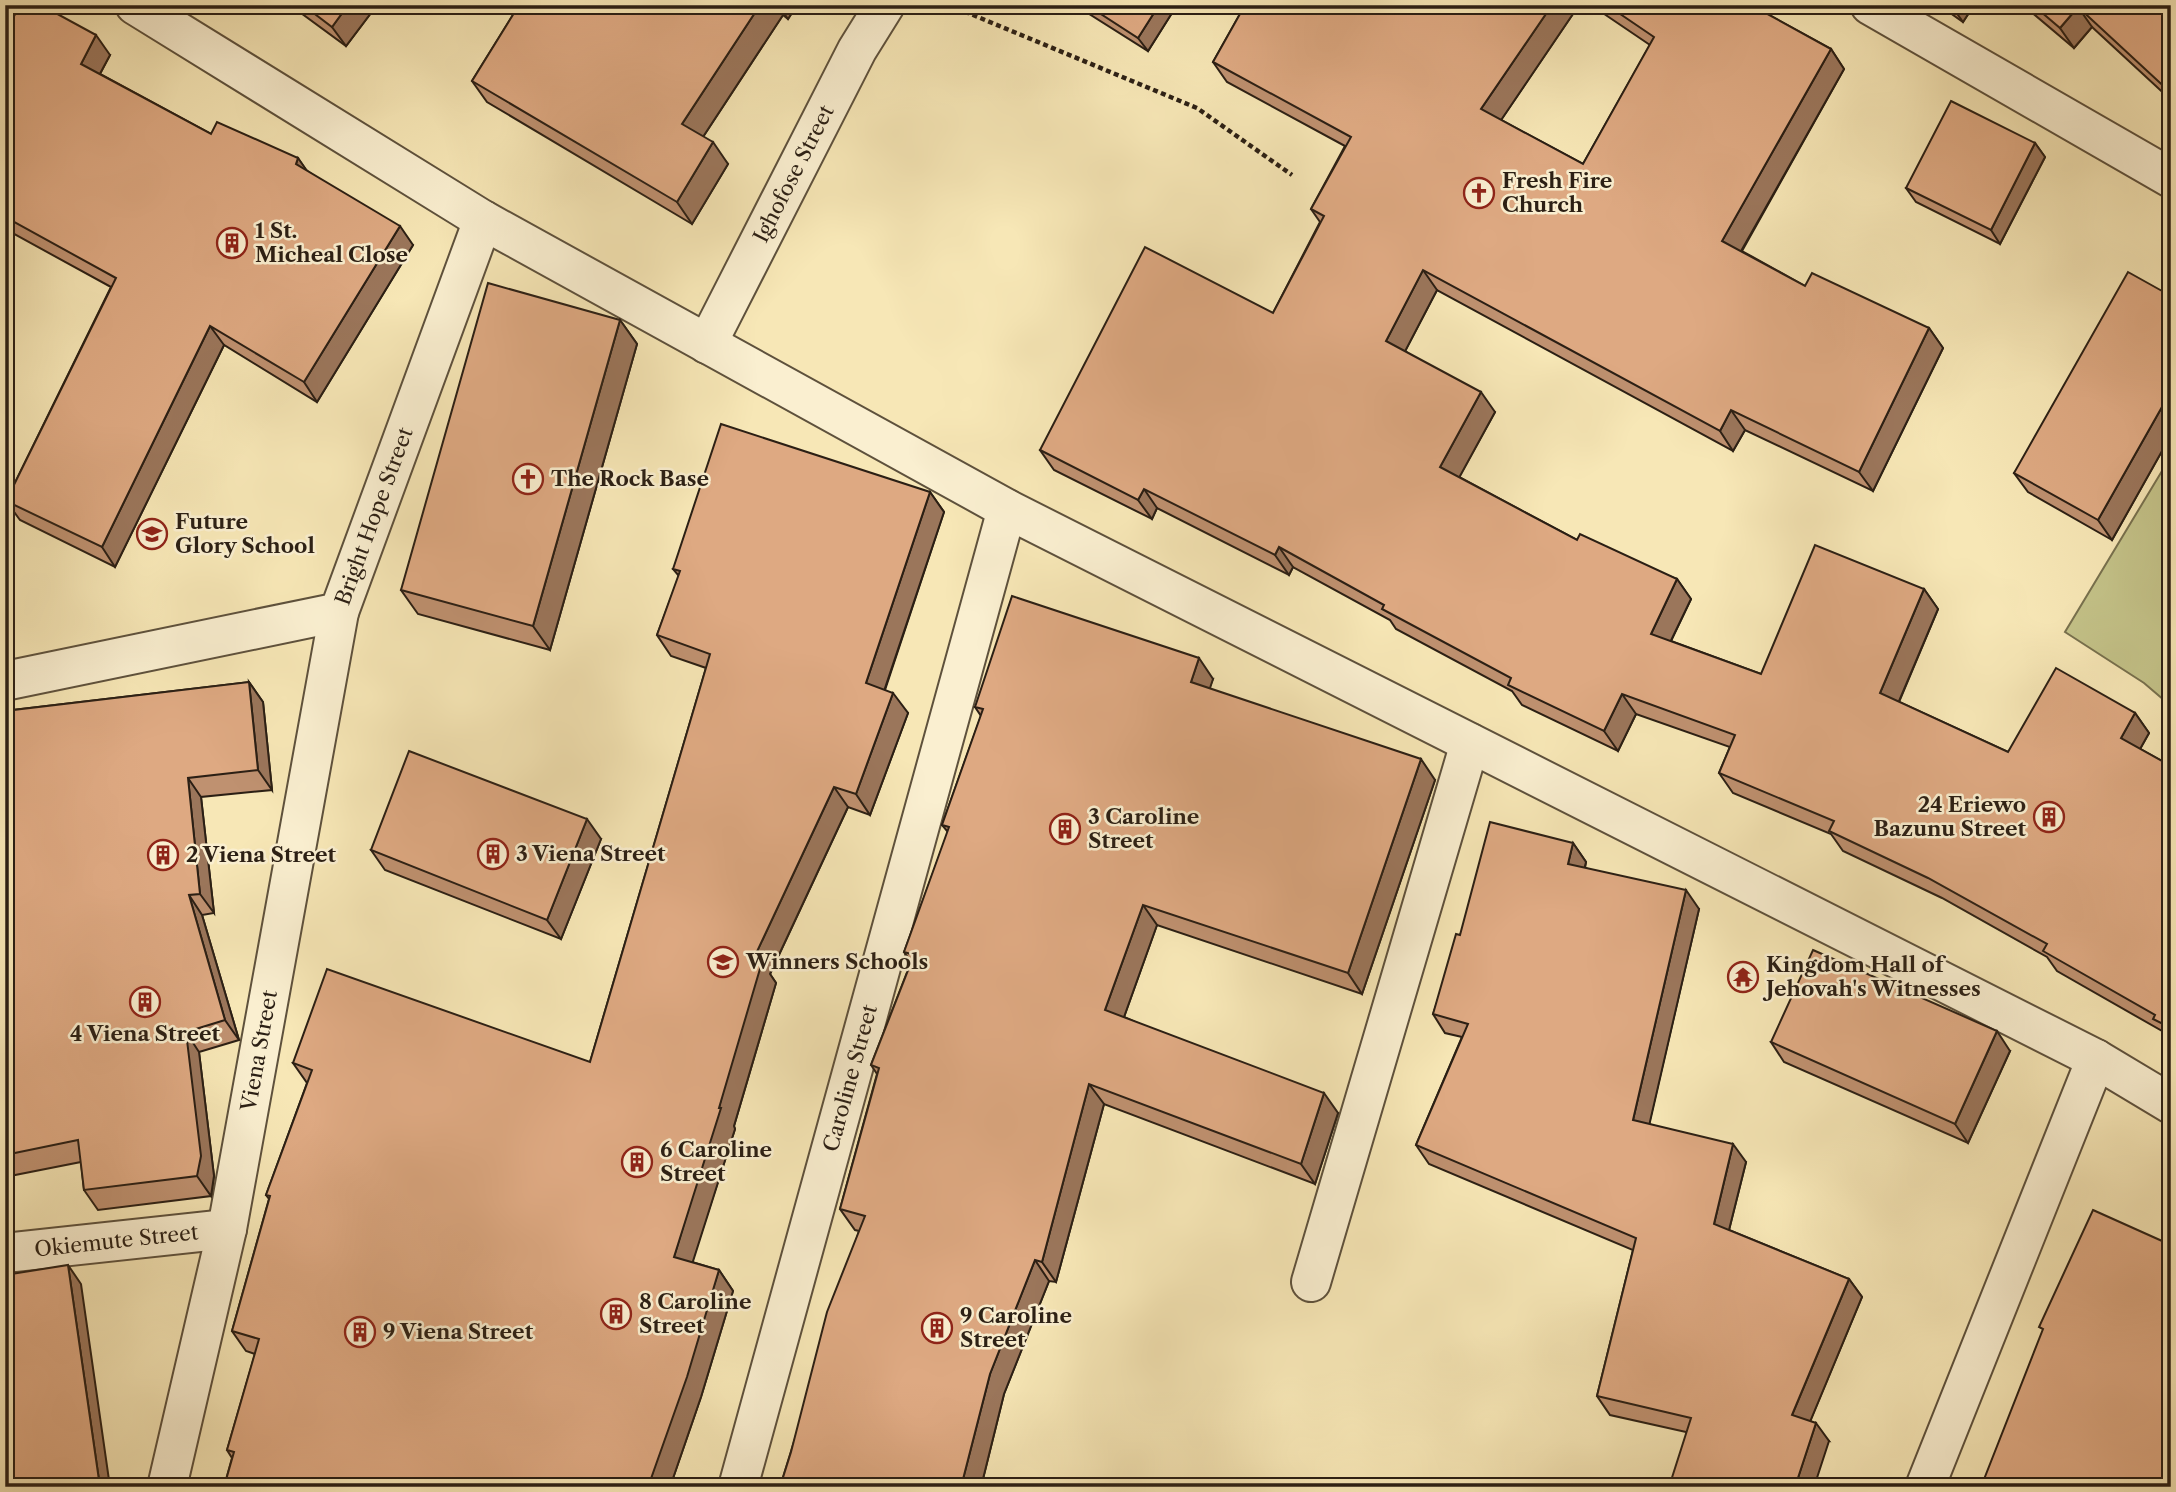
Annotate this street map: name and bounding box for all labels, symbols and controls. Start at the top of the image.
street label: Ighofose Street [748,100,839,247]
place label: Fresh Fire Church [1502,168,1612,217]
church icon: Fresh Fire Church [1462,176,1496,210]
place label: 1 St. Micheal Close [255,218,408,267]
building icon: 1 St. Micheal Close [215,226,249,260]
street label: Bright Hope Street [330,423,418,608]
church icon: The Rock Base [511,462,545,496]
place label: The Rock Base [551,466,709,491]
place label: Future Glory School [175,509,315,558]
school or university icon: Future Glory School [135,517,169,551]
place label: 24 Eriewo Bazunu Street [1874,792,2027,841]
building icon: 24 Eriewo Bazunu Street [2032,800,2066,834]
place label: 3 Caroline Street [1088,804,1199,853]
building icon: 3 Caroline Street [1048,812,1082,846]
building icon: 3 Viena Street [476,837,510,871]
building icon: 2 Viena Street [146,838,180,872]
place label: 3 Viena Street [516,841,666,866]
place label: 2 Viena Street [186,842,337,867]
school or university icon: Winners Schools [706,945,740,979]
place label: Winners Schools [745,949,928,974]
place label: Kingdom Hall of Jehovah's Witnesses [1762,952,1981,1001]
temple icon: Kingdom Hall of Jehovah's Witnesses [1726,960,1760,994]
building icon: 4 Viena Street [128,985,162,1019]
street label: Viena Street [235,988,282,1114]
street label: Caroline Street [818,1001,882,1154]
place label: 4 Viena Street [70,1021,221,1046]
place label: 6 Caroline Street [660,1137,772,1186]
building icon: 6 Caroline Street [620,1145,654,1179]
street label: Okiemute Street [33,1219,200,1262]
place label: 8 Caroline Street [639,1289,751,1338]
building icon: 8 Caroline Street [599,1297,633,1331]
place label: 9 Caroline Street [960,1303,1072,1352]
building icon: 9 Caroline Street [920,1311,954,1345]
building icon: 9 Viena Street [343,1315,377,1349]
place label: 9 Viena Street [383,1319,534,1344]

